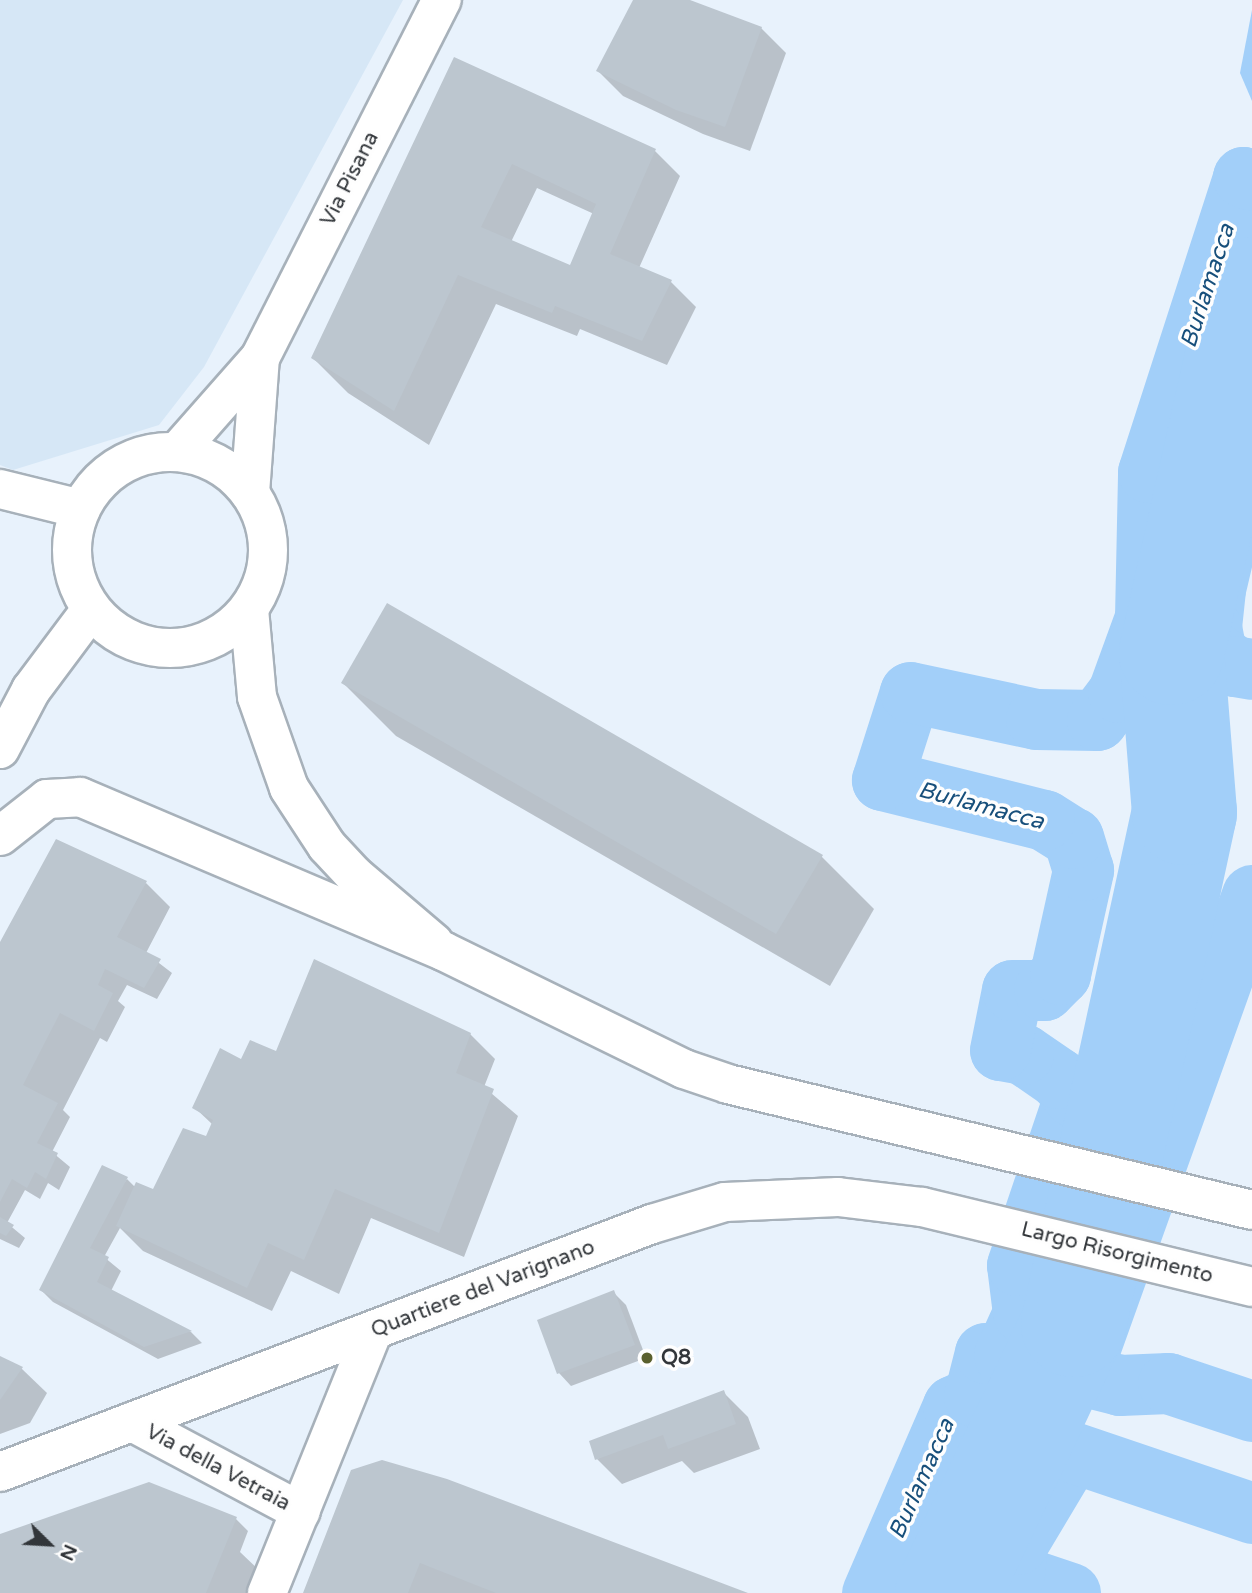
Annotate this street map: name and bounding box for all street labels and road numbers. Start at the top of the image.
street label: Via Pisana [316,128,384,230]
street label: Largo Risorgimento [1019,1217,1215,1289]
street label: Quartiere del Varignano [368,1235,598,1343]
street label: Via della Vetraia [141,1419,295,1517]

